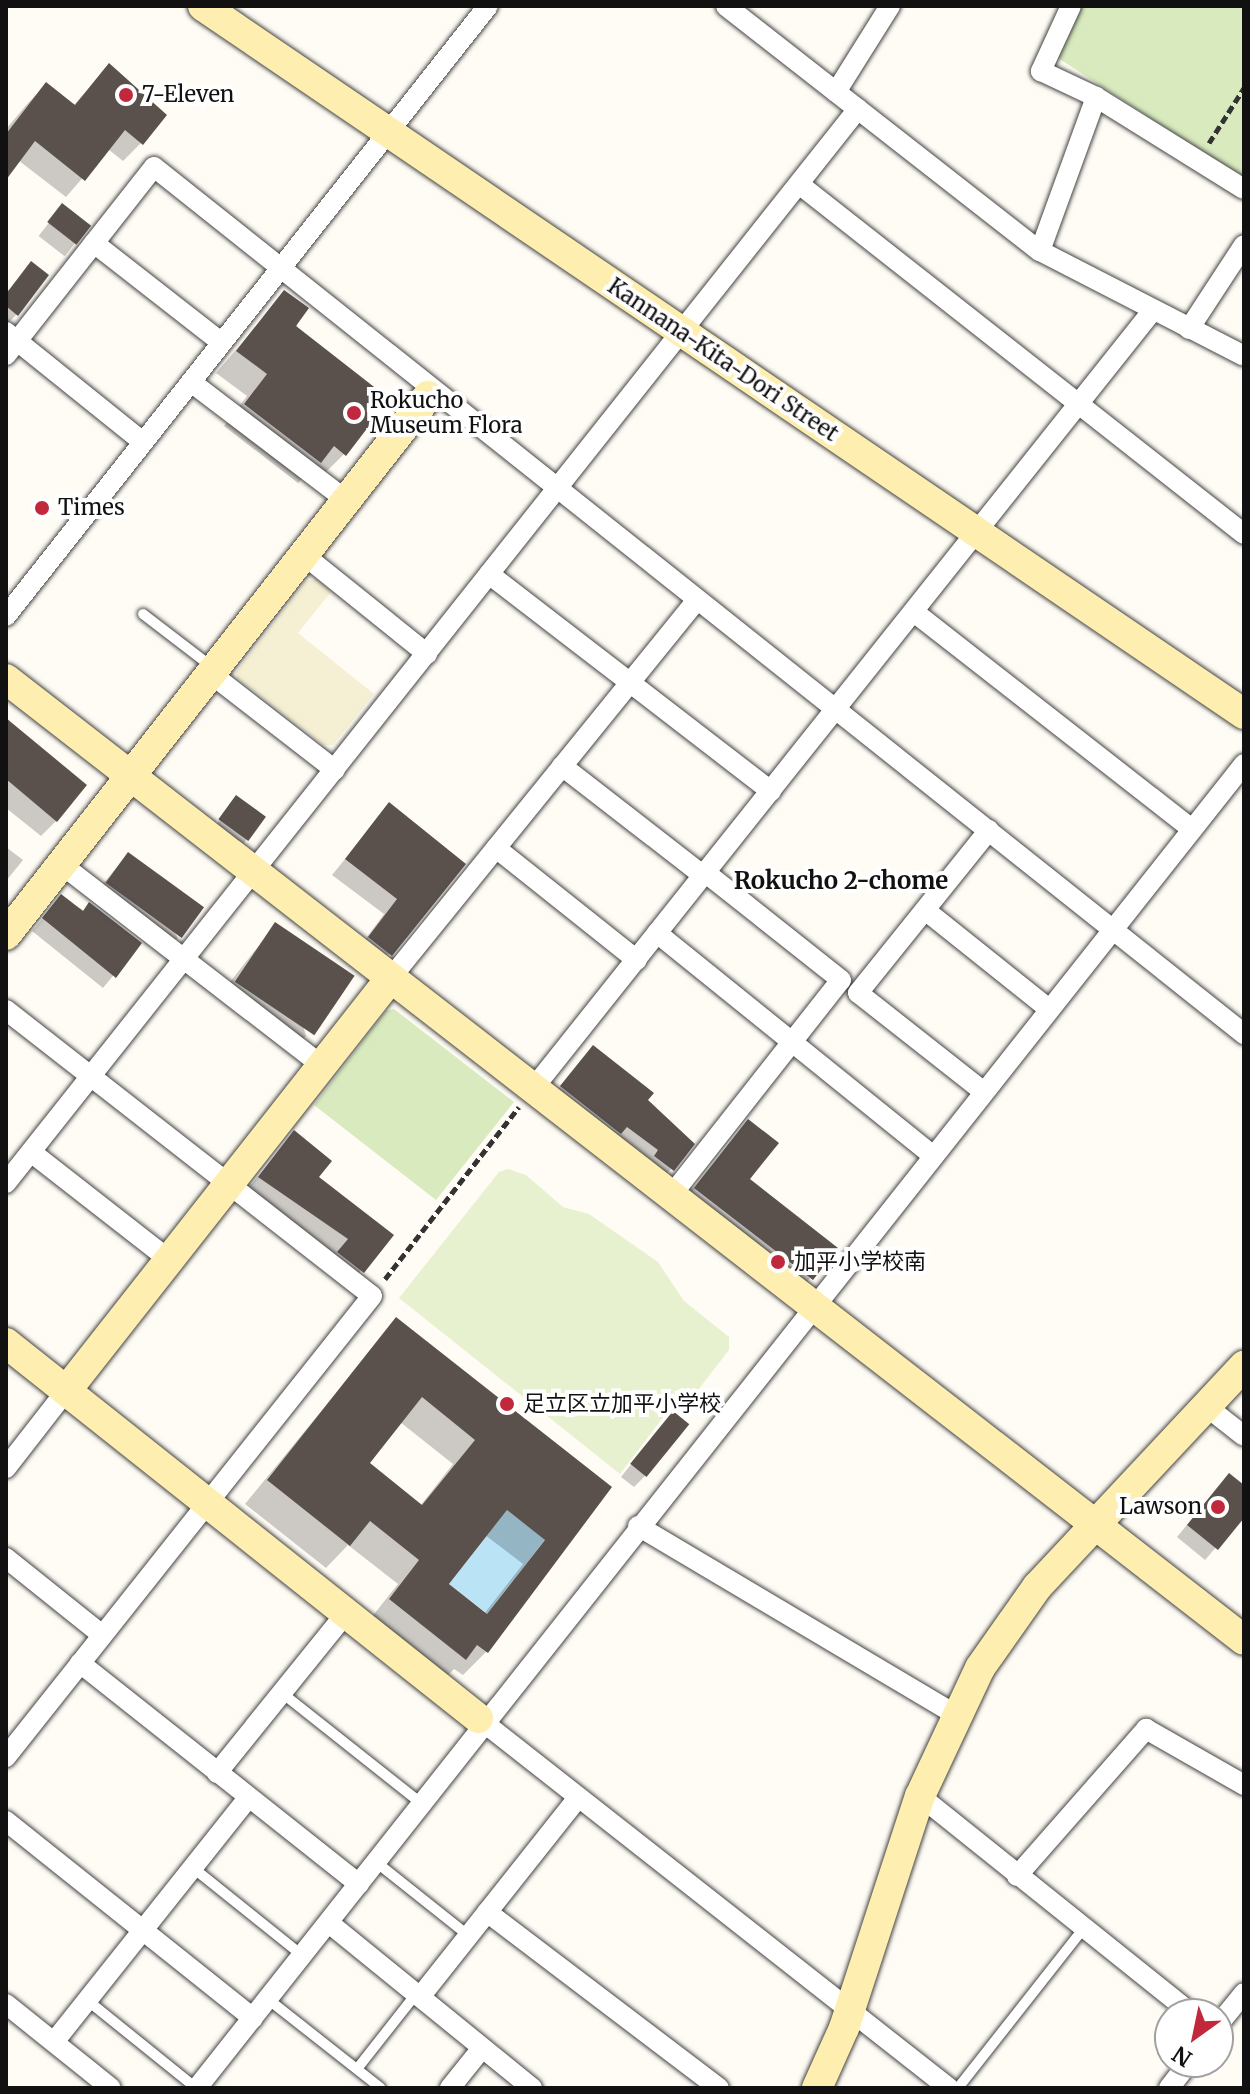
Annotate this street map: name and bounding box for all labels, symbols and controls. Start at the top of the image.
place label: 7-Eleven [142,82,234,108]
marker: 7-Eleven [117,86,135,104]
street label: Kannana-Kita-Dori Street [603,273,843,447]
place label: Rokucho Museum Flora [370,387,522,438]
marker: Rokucho Museum Flora [345,404,363,422]
place label: Times [58,495,125,521]
marker: Times [33,499,51,517]
district label: Rokucho 2-chome [734,867,948,895]
place label: 加平小学校南 [794,1249,926,1275]
marker: 加平小学校南 [769,1253,787,1271]
place label: 足立区立加平小学校 [523,1391,721,1417]
marker: 足立区立加平小学校 [498,1395,516,1413]
place label: Lawson [1119,1494,1202,1520]
marker: Lawson [1209,1498,1227,1516]
north arrow [1154,1998,1234,2078]
text: N [1167,2040,1197,2073]

